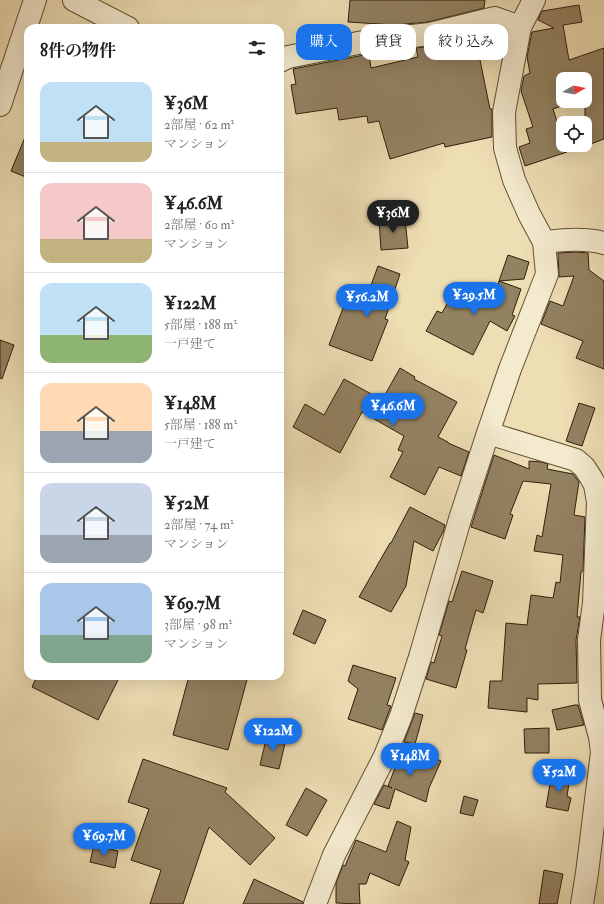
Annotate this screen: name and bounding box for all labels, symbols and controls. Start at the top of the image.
chip: 購入 [296,24,352,60]
chip: 賃貸 [360,24,416,60]
chip: 絞り込み [424,24,508,60]
icon: filters [246,37,268,59]
text: 8件の物件 [40,40,116,61]
north arrow [556,72,592,108]
map controls [556,72,592,152]
text: ¥36M [164,93,208,114]
icon: home [72,98,120,146]
button: locate [556,116,592,152]
text: 2部屋 · 62 m² [164,117,234,133]
text: マンション [164,136,228,152]
text: ¥46.6M [164,193,223,214]
icon: home [72,199,120,247]
pin: ¥36M [369,200,417,234]
text: ¥36M [376,205,410,221]
text: 2部屋 · 60 m² [164,217,234,233]
text: マンション [164,236,228,252]
pin: ¥29.5M [441,282,507,316]
pin: ¥56.2M [334,284,400,318]
text: ¥29.5M [452,287,496,303]
text: ¥56.2M [345,289,389,305]
text: ¥122M [164,293,217,314]
icon: home [72,299,120,347]
text: 5部屋 · 188 m² [164,317,237,333]
text: 一戸建て [164,336,216,352]
text: ¥148M [164,393,216,414]
pin: ¥46.6M [360,393,426,427]
text: ¥46.6M [371,398,416,414]
icon: home [72,399,120,447]
text: 5部屋 · 188 m² [164,417,237,433]
text: 一戸建て [164,436,216,452]
text: ¥52M [164,493,209,514]
icon: home [72,499,120,547]
text: 2部屋 · 74 m² [164,517,234,533]
text: マンション [164,536,228,552]
text: ¥69.7M [164,593,221,614]
icon: home [72,599,120,647]
text: 3部屋 · 98 m² [164,617,232,633]
text: マンション [164,636,228,652]
pin: ¥122M [245,718,301,752]
text: ¥122M [253,723,293,739]
pin: ¥148M [382,743,438,777]
text: ¥148M [390,748,430,764]
pin: ¥52M [535,759,583,793]
text: ¥52M [542,764,576,780]
pin: ¥69.7M [71,823,137,857]
text: ¥69.7M [82,828,126,844]

